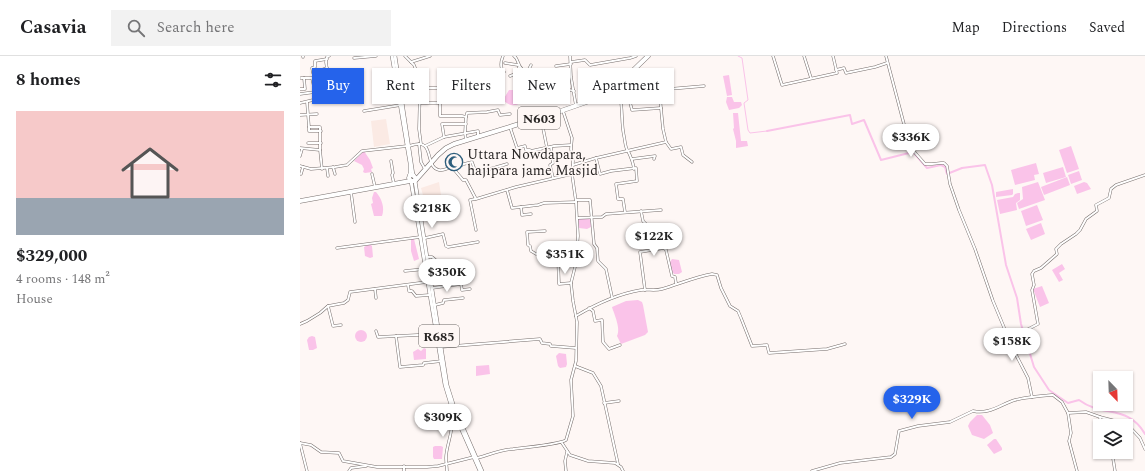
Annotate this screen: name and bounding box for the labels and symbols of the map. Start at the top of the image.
road number: N603 [518,107,560,129]
pin: $336K [883,124,939,158]
place label: Uttara Nowdapara, hajipara jame Masjid [467,144,598,181]
mosque icon: Uttara Nowdapara, hajipara jame Masjid [444,152,464,172]
pin: $218K [404,195,460,229]
pin: $122K [626,223,682,257]
pin: $351K [537,241,593,275]
pin: $350K [419,259,475,293]
road number: R685 [419,325,459,347]
pin: $158K [984,328,1040,362]
north arrow [1093,371,1133,411]
pin: $329K [884,386,940,420]
pin: $309K [415,404,471,438]

